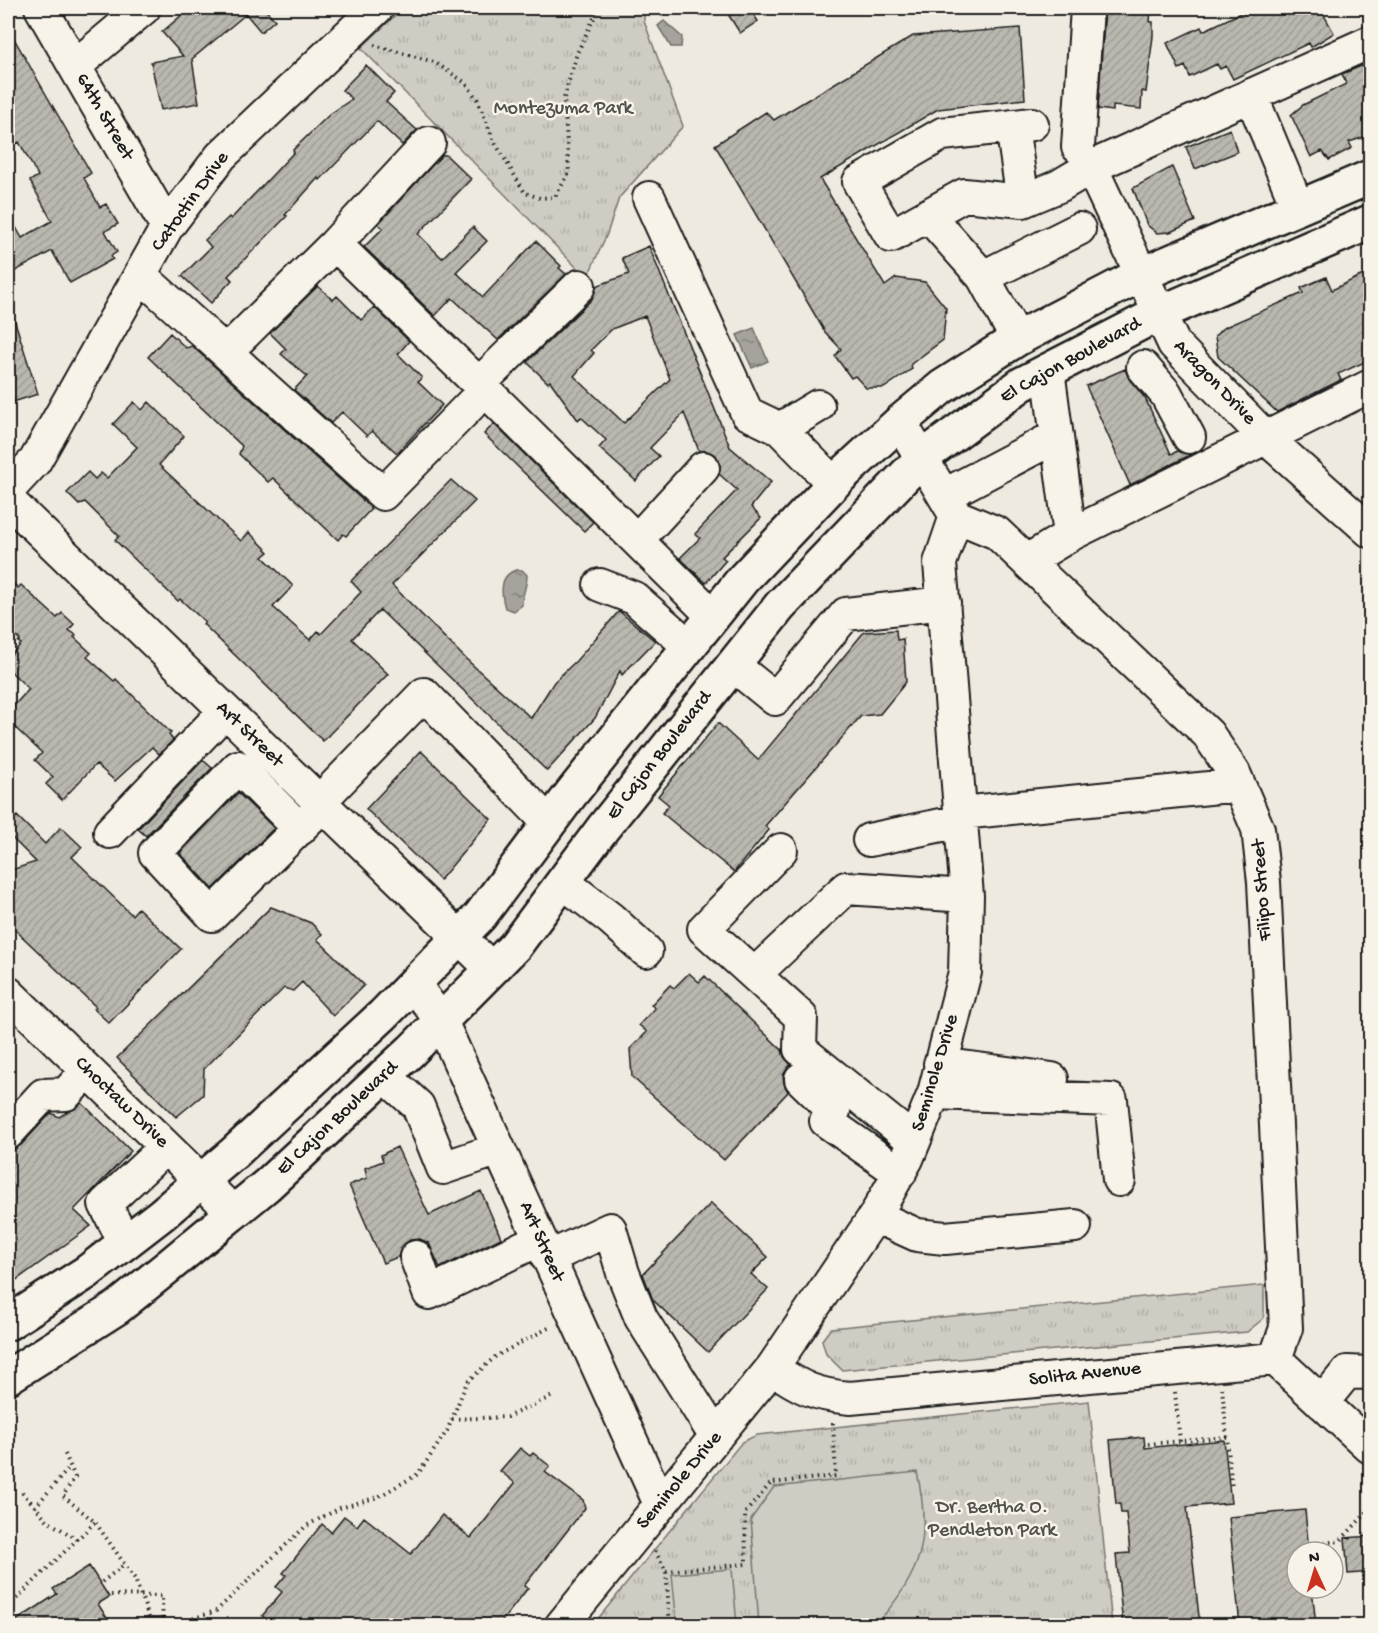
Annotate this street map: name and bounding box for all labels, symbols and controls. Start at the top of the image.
street label: 64th Street [70,69,139,166]
park label: Montezuma Park [494,98,634,121]
street label: Catoctin Drive [147,147,235,256]
street label: El Cajon Boulevard [997,312,1147,409]
street label: Aragon Drive [1168,336,1261,431]
street label: El Cajon Boulevard [602,685,719,825]
street label: Art Street [210,697,289,774]
street label: Filipo Street [1248,837,1278,942]
street label: Seminole Drive [907,1011,965,1134]
street label: Choctaw Drive [69,1052,173,1154]
street label: El Cajon Boulevard [273,1055,405,1181]
street label: Art Street [513,1198,570,1287]
street label: Solita Avenue [1028,1358,1143,1392]
street label: Seminole Drive [632,1427,728,1535]
park label: Dr. Bertha O. Pendleton Park [927,1497,1058,1543]
north arrow [1285,1540,1345,1600]
text: N [1308,1549,1321,1568]

